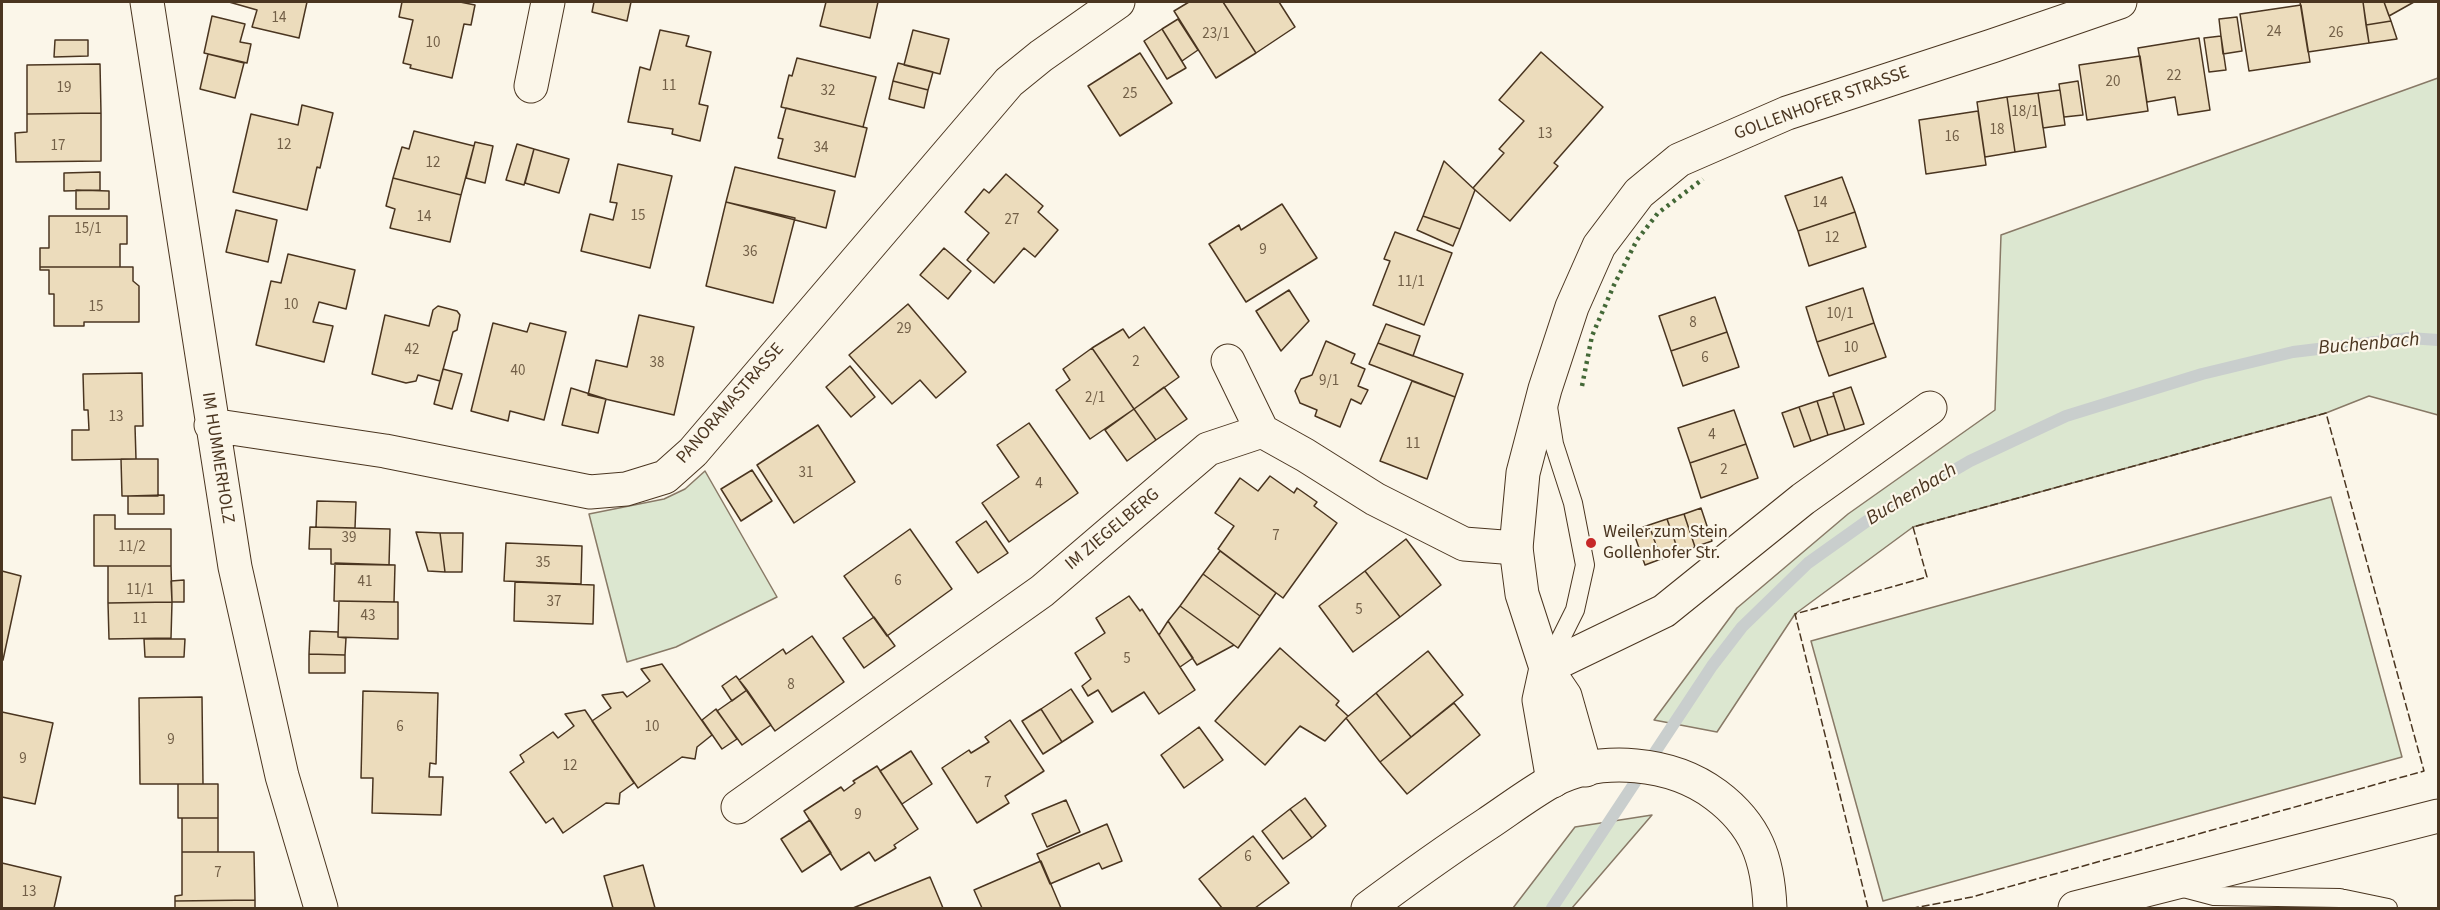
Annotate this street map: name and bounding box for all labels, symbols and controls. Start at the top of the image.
house number: 14 [272,10,286,28]
house number: 24 [2267,24,2281,42]
house number: 26 [2329,25,2343,43]
house number: 23/1 [1202,26,1230,44]
house number: 10 [426,35,440,53]
street label: GOLLENHOFER STRASSE [1731,62,1913,146]
house number: 22 [2167,68,2181,86]
house number: 20 [2106,74,2120,92]
house number: 11 [662,78,676,96]
house number: 19 [57,80,71,98]
house number: 32 [821,83,835,101]
house number: 25 [1123,86,1137,104]
house number: 18/1 [2011,104,2039,122]
house number: 18 [1990,122,2004,140]
house number: 13 [1538,126,1552,144]
house number: 16 [1945,129,1959,147]
house number: 12 [277,137,291,155]
house number: 17 [51,138,65,156]
house number: 34 [814,140,828,158]
house number: 12 [426,155,440,173]
house number: 14 [1813,195,1827,213]
house number: 15 [631,208,645,226]
house number: 14 [417,209,431,227]
house number: 27 [1005,212,1019,230]
house number: 15/1 [74,221,102,239]
house number: 12 [1825,230,1839,248]
house number: 9 [1259,242,1267,260]
house number: 36 [743,244,757,262]
house number: 11/1 [1397,274,1425,292]
house number: 10 [284,297,298,315]
house number: 15 [89,299,103,317]
house number: 10/1 [1826,306,1854,324]
house number: 8 [1689,315,1697,333]
house number: 29 [897,321,911,339]
water label: Buchenbach [2317,329,2421,361]
street label: PANORAMASTRASSE [673,339,789,469]
house number: 10 [1844,340,1858,358]
house number: 42 [405,342,419,360]
house number: 6 [1701,350,1709,368]
house number: 2 [1132,354,1140,372]
house number: 38 [650,355,664,373]
house number: 40 [511,363,525,381]
house number: 9/1 [1319,373,1339,391]
house number: 2/1 [1085,390,1105,408]
street label: IM HUMMERHOLZ [196,391,238,525]
house number: 13 [109,409,123,427]
house number: 4 [1708,427,1716,445]
house number: 11 [1406,436,1420,454]
water label: Buchenbach [1862,459,1962,531]
house number: 2 [1720,462,1728,480]
house number: 31 [799,465,813,483]
house number: 4 [1035,476,1043,494]
street label: IM ZIEGELBERG [1062,484,1164,576]
place label: Weiler zum Stein Gollenhofer Str. [1603,522,1728,564]
house number: 7 [1272,528,1280,546]
house number: 39 [342,530,356,548]
marker: Weiler zum Stein Gollenhofer Str. [1584,536,1598,550]
house number: 11/2 [118,539,146,557]
house number: 35 [536,555,550,573]
house number: 6 [894,573,902,591]
house number: 41 [358,574,372,592]
house number: 11/1 [126,582,154,600]
house number: 37 [547,594,561,612]
house number: 5 [1355,602,1363,620]
house number: 43 [361,608,375,626]
house number: 11 [133,611,147,629]
house number: 5 [1123,651,1131,669]
house number: 8 [787,677,795,695]
house number: 6 [396,719,404,737]
house number: 10 [645,719,659,737]
house number: 9 [167,732,175,750]
house number: 9 [19,751,27,769]
house number: 12 [563,758,577,776]
house number: 7 [984,775,992,793]
house number: 9 [854,807,862,825]
house number: 6 [1244,849,1252,867]
house number: 7 [214,865,222,883]
house number: 13 [22,884,36,902]

